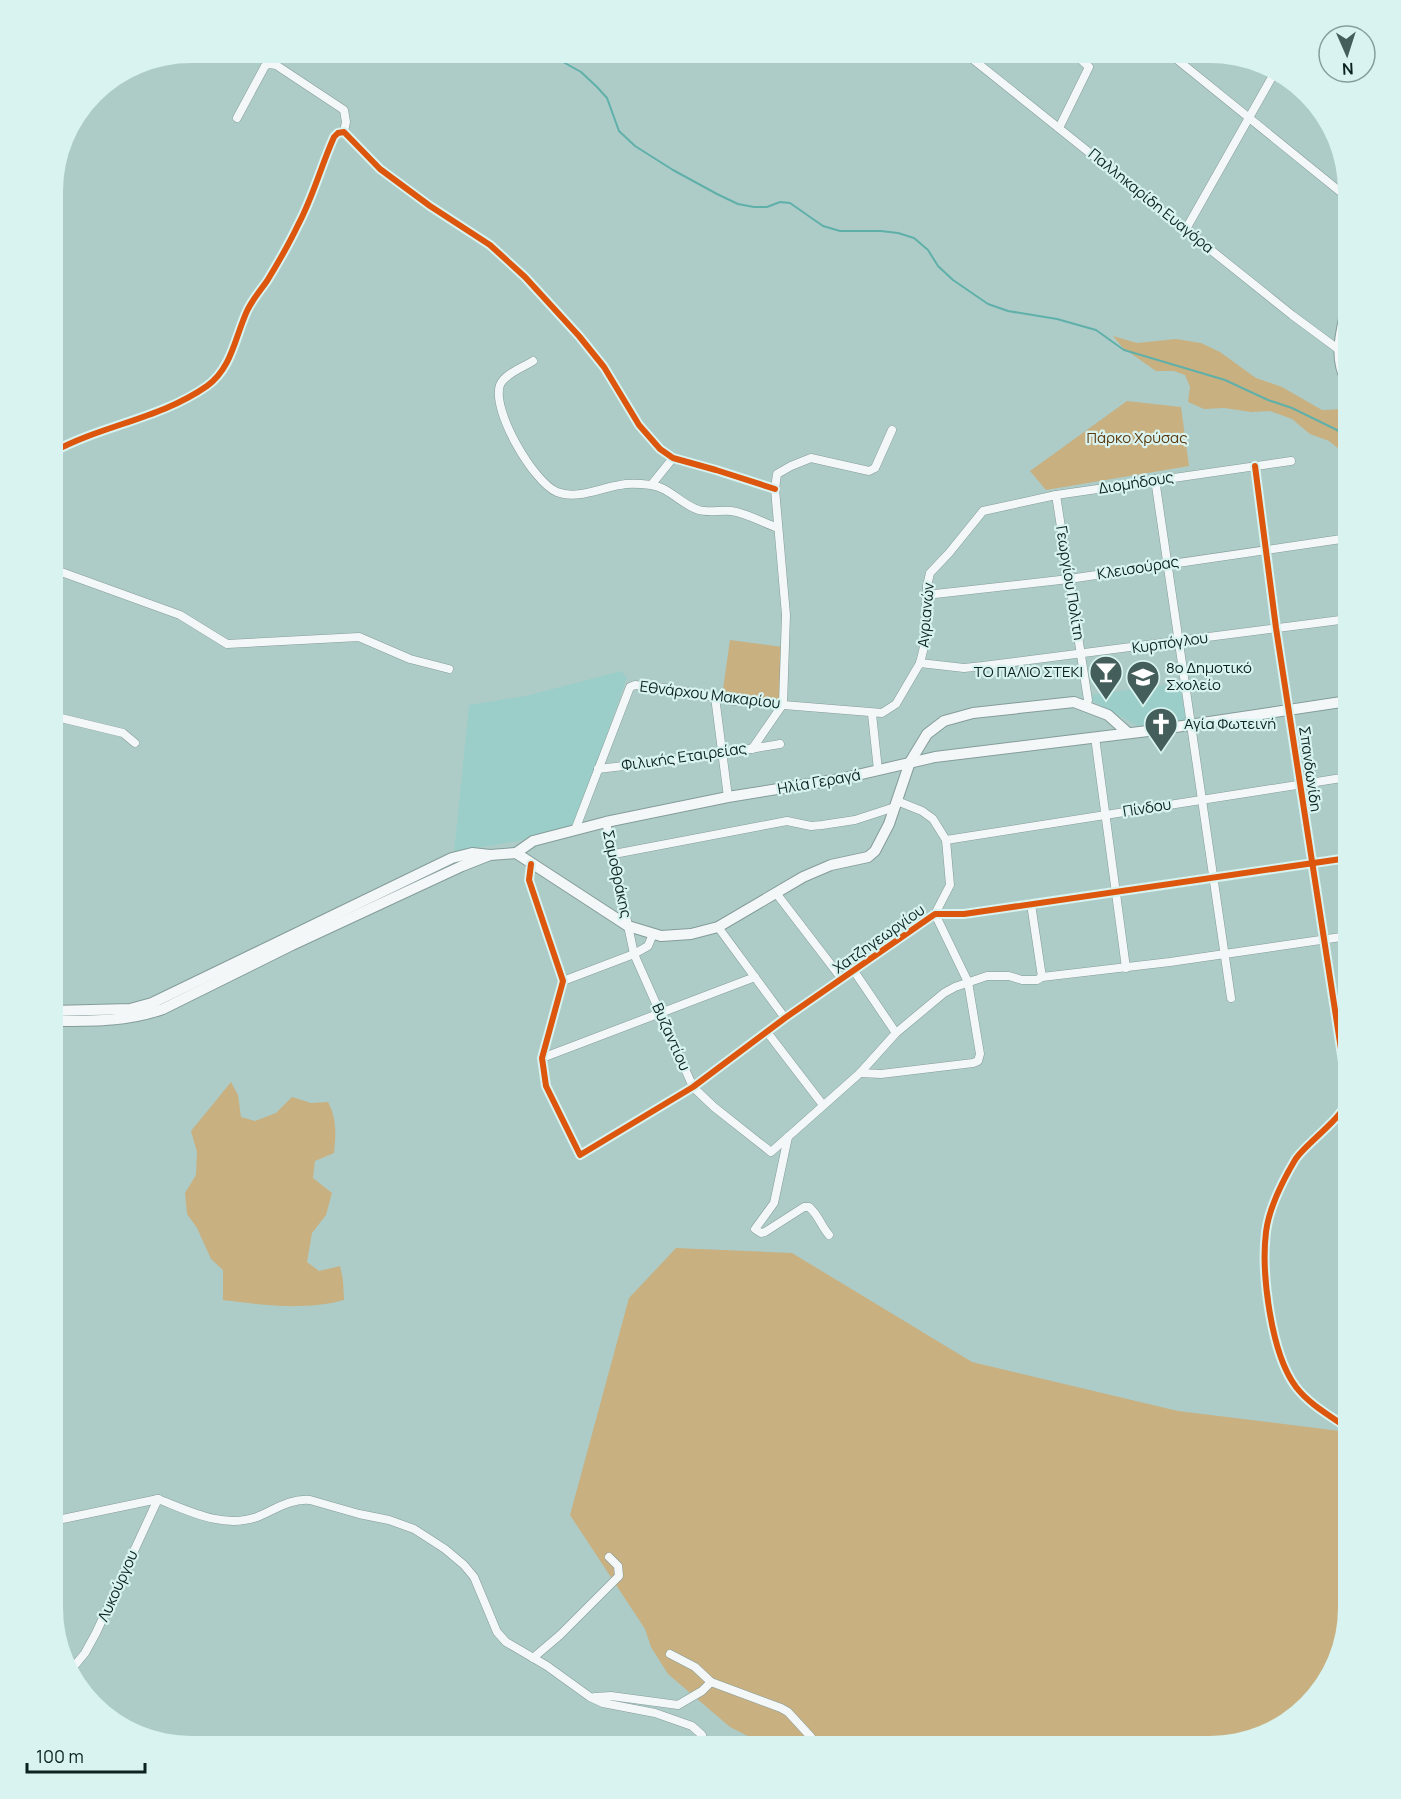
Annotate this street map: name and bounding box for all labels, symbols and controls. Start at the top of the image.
north arrow [1317,24,1377,84]
text: N [1341,58,1354,80]
street label: Παλληκαρίδη Ευαγόρα [1084,143,1219,258]
park label: Πάρκο Χρύσας [1087,427,1187,448]
street label: Διομήδους [1097,466,1175,499]
street label: Γεωργίου Πολίτη [1051,524,1090,642]
street label: Κλεισούρας [1096,551,1180,584]
street label: Αγριανών [912,581,939,648]
street label: Κυρπόγλου [1130,627,1209,658]
bar icon: ΤΟ ΠΑΛΙΟ ΣΤΕΚΙ [1088,654,1124,701]
place label: 8ο Δημοτικό Σχολείο [1166,657,1252,695]
school or university icon: 8ο Δημοτικό Σχολείο [1125,659,1161,706]
place label: ΤΟ ΠΑΛΙΟ ΣΤΕΚΙ [974,661,1083,682]
street label: Εθνάρχου Μακαρίου [639,675,782,714]
church icon: Αγία Φωτεινή [1143,706,1179,753]
place label: Αγία Φωτεινή [1184,713,1276,734]
street label: Σπανδωνίδη [1294,725,1327,813]
street label: Φιλικής Εταιρείας [620,737,748,776]
street label: Ηλία Γεραγά [776,764,862,799]
street label: Πίνδου [1121,793,1173,822]
street label: Σαμοθράκης [598,828,637,920]
street label: Χατζηγεωργίου [829,899,929,978]
street label: Βυζαντίου [647,1000,696,1074]
street label: Λυκούργου [92,1547,143,1625]
scale bar [27,1736,146,1774]
text: 100 m [36,1744,84,1768]

